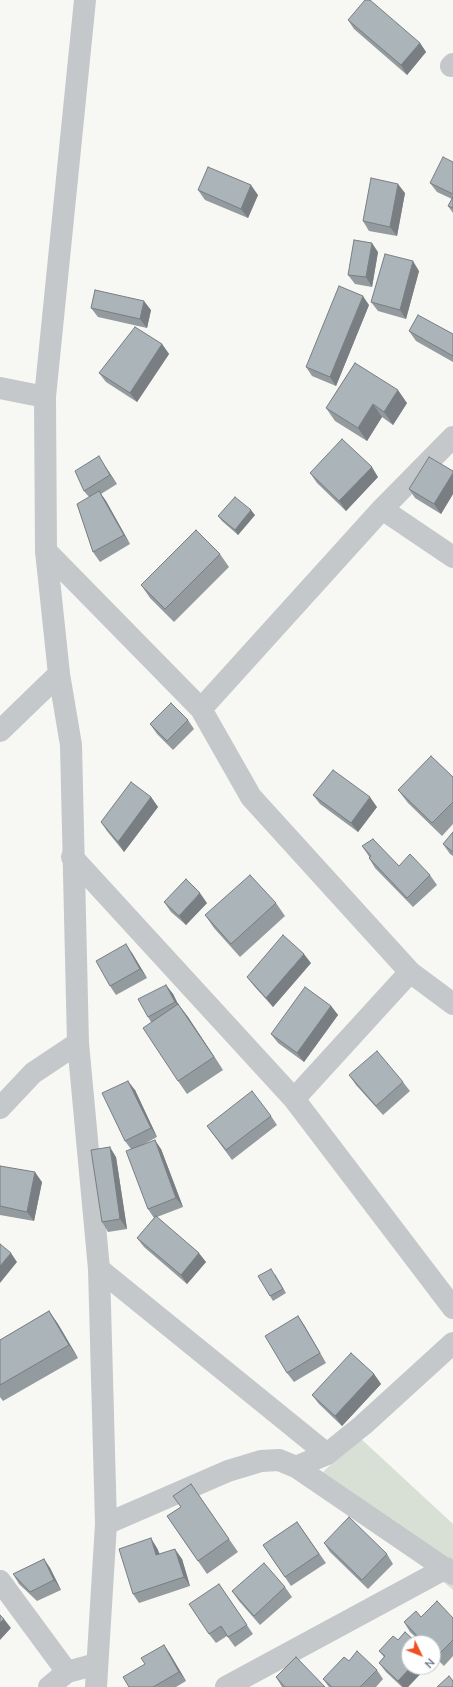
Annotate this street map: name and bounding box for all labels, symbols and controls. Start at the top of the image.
north arrow [401,1635,441,1675]
text: N [421,1655,438,1671]

